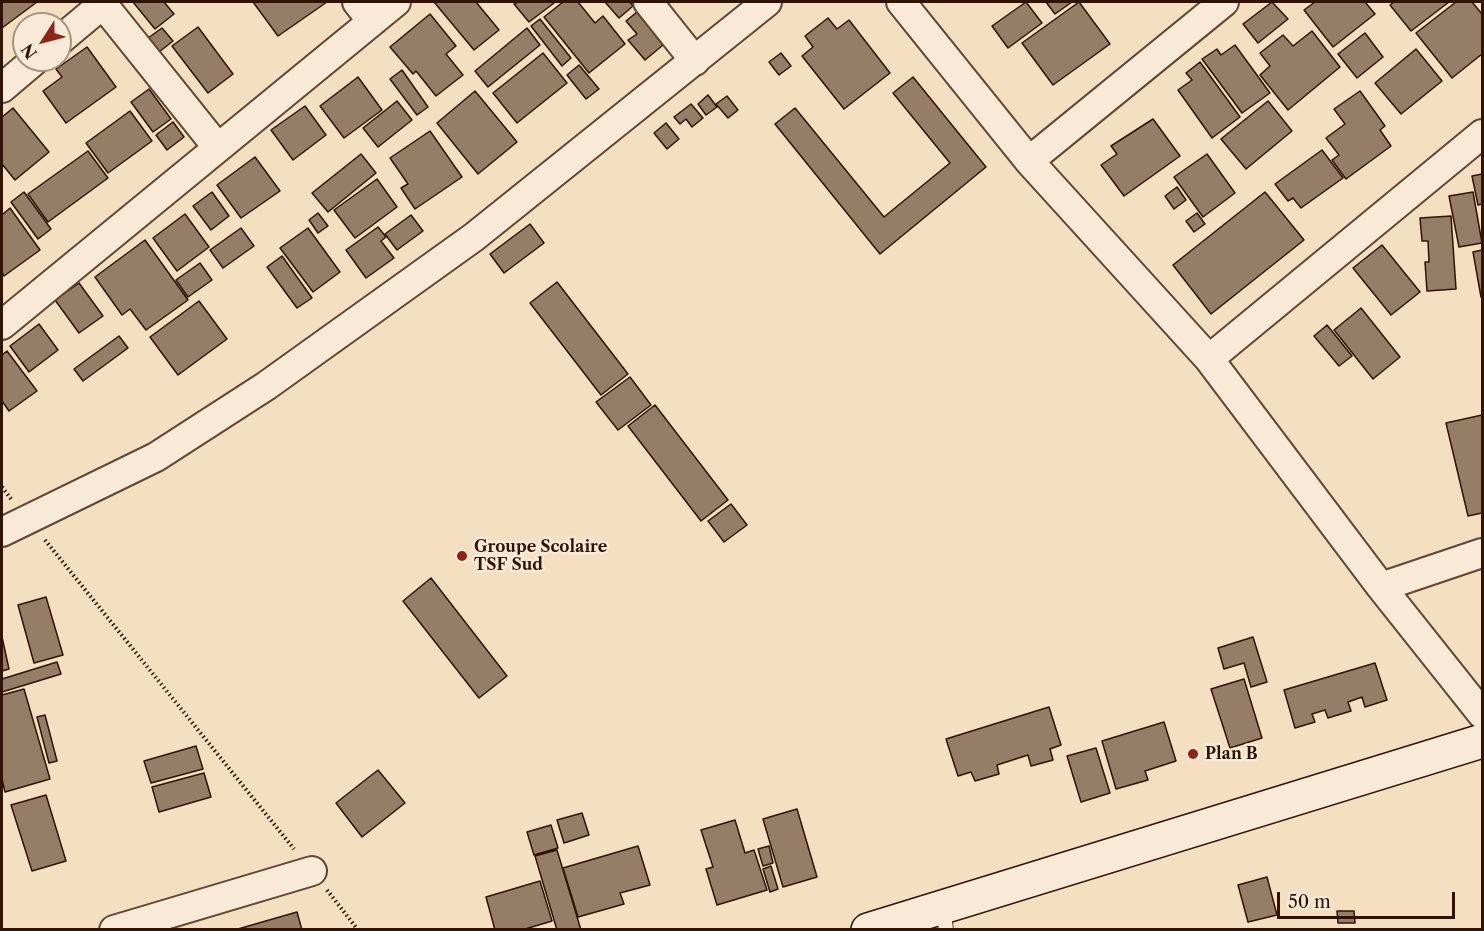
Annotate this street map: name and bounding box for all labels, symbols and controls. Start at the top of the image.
north arrow [12,12,72,72]
text: N [17,40,41,63]
place label: Groupe Scolaire TSF Sud [474,537,607,575]
marker: Groupe Scolaire TSF Sud [455,549,469,563]
place label: Plan B [1205,744,1258,764]
marker: Plan B [1186,747,1200,761]
scale bar [1280,880,1458,918]
text: 50 m [1288,891,1331,913]

